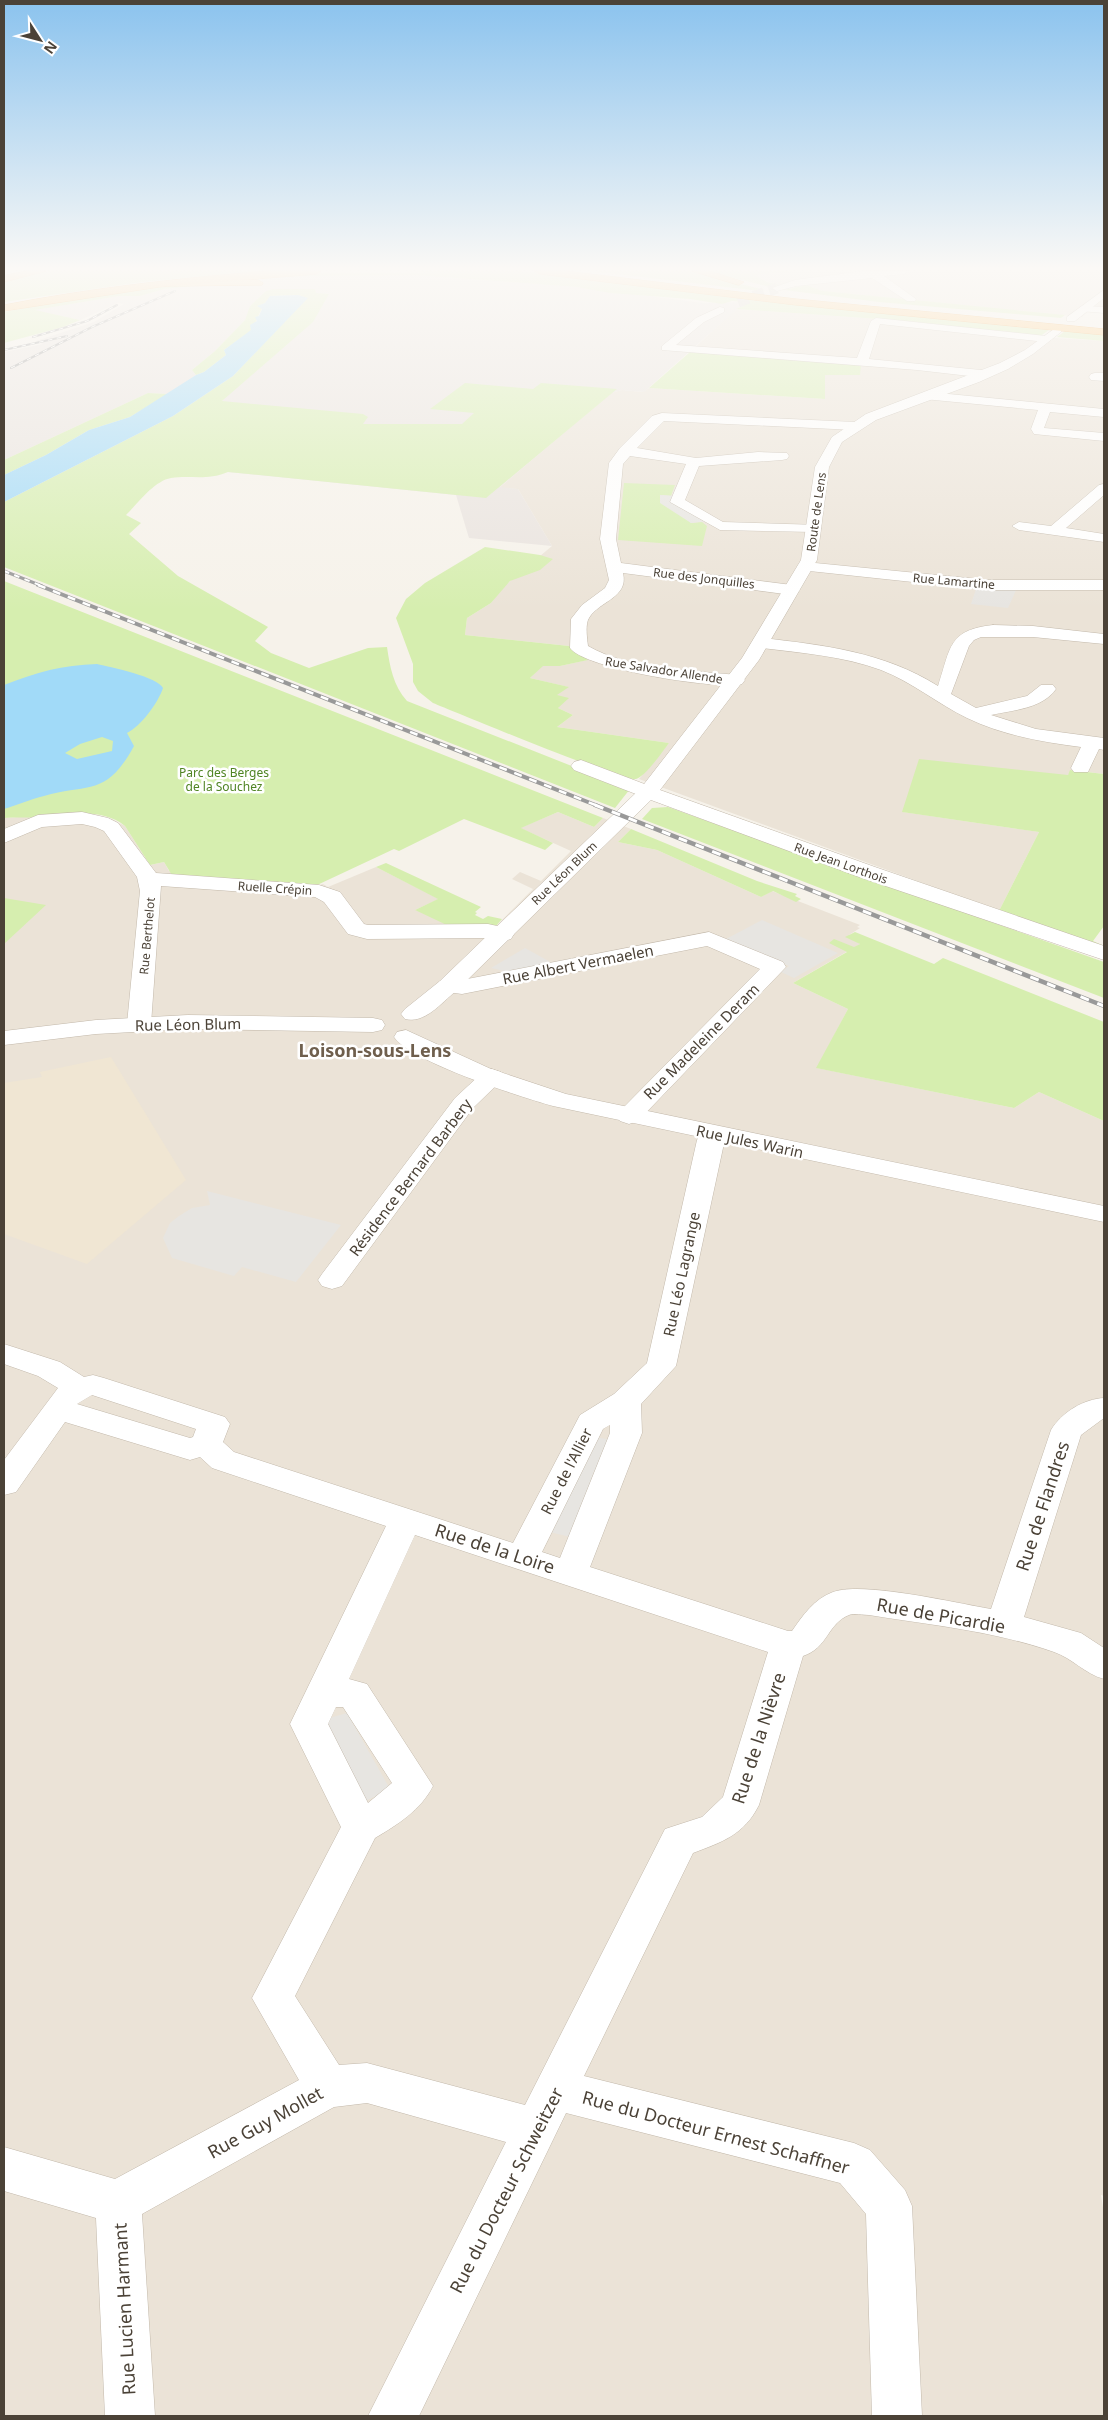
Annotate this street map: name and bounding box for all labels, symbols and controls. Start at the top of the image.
north arrow [15,15,65,65]
text: N [40,38,62,58]
street label: Route de Lens [802,471,830,553]
street label: Rue des Jonquilles [652,563,756,593]
street label: Rue Lamartine [912,569,996,593]
street label: Rue Salvador Allende [604,652,724,688]
park label: Parc des Berges de la Souchez [179,764,269,795]
street label: Rue Léon Blum [527,837,601,909]
street label: Rue Jean Lorthois [792,838,890,888]
street label: Ruelle Crépin [237,877,313,899]
street label: Rue Berthelot [135,896,159,975]
street label: Rue Albert Vermaelen [501,940,655,988]
street label: Rue Madeleine Deram [639,979,763,1103]
street label: Rue Léon Blum [135,1013,241,1035]
district label: Loison-sous-Lens [299,1038,451,1062]
street label: Résidence Bernard Barbery [344,1094,476,1260]
street label: Rue Jules Warin [695,1120,805,1162]
street label: Rue Léo Lagrange [658,1210,704,1338]
street label: Rue de l'Allier [536,1424,596,1518]
street label: Rue de Flandres [1010,1438,1074,1574]
street label: Rue de la Loire [432,1517,558,1579]
street label: Rue de Picardie [875,1592,1007,1638]
street label: Rue de la Nièvre [725,1669,791,1807]
street label: Rue Guy Mollet [203,2080,327,2164]
street label: Rue du Docteur Schweitzer [444,2083,569,2297]
street label: Rue du Docteur Ernest Schaffner [580,2085,853,2179]
street label: Rue Lucien Harmant [107,2222,140,2396]

